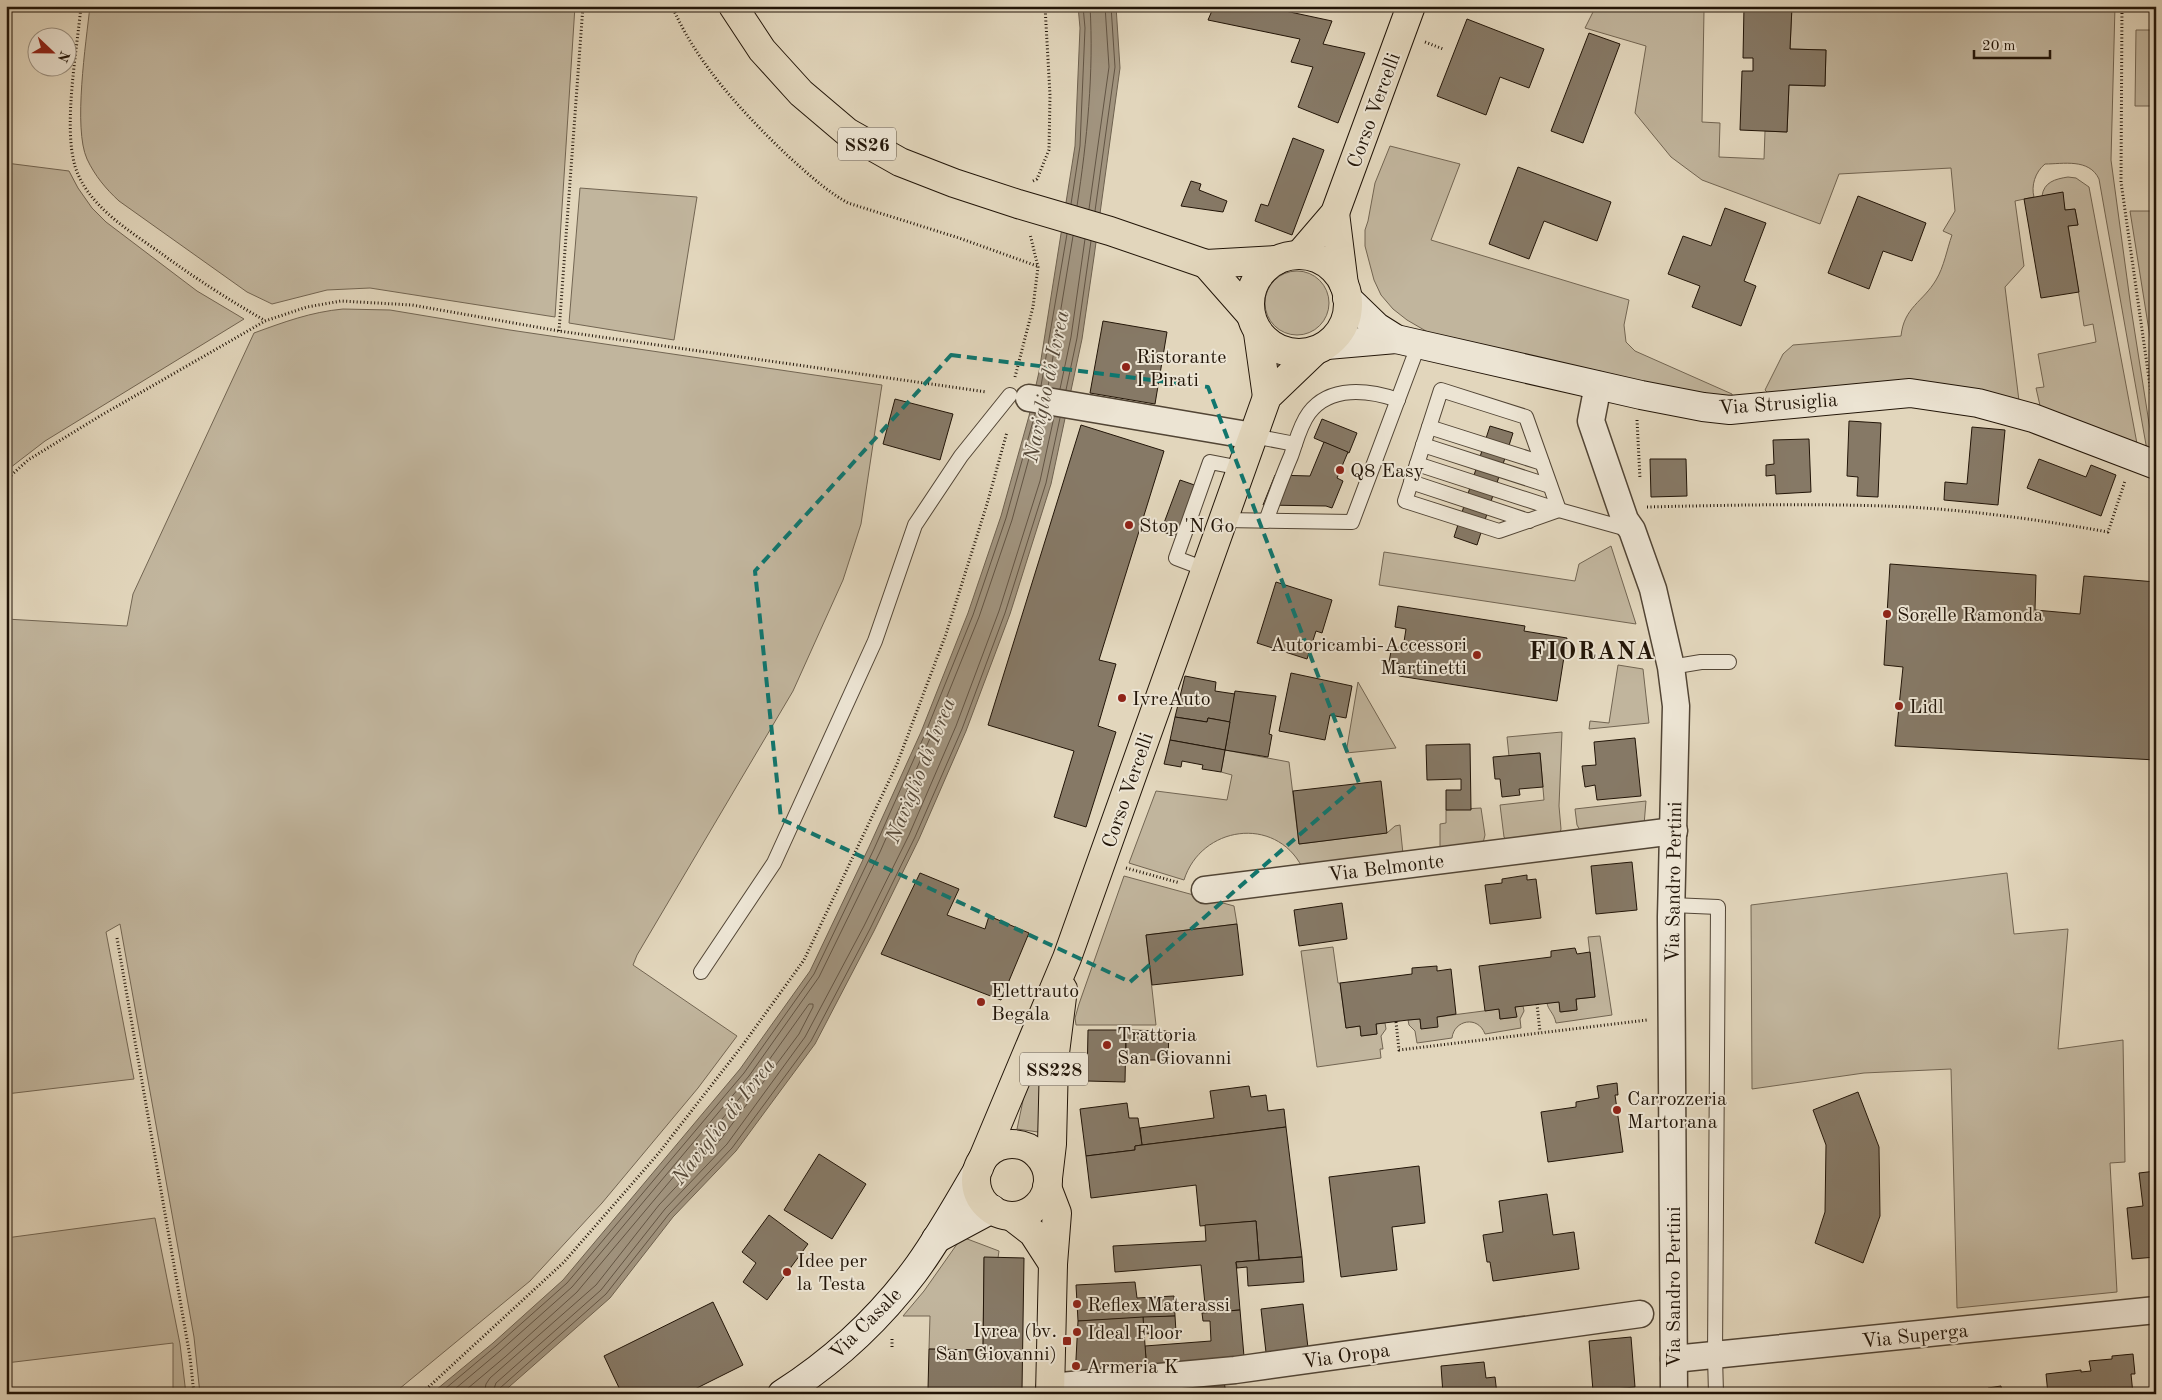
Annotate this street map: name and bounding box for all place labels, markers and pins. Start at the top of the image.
place label: Ristorante I Pirati [1136,348,1226,391]
marker: Ristorante I Pirati [1120,361,1132,373]
place label: Q8 Easy [1350,462,1425,482]
marker: Q8 Easy [1334,464,1346,476]
place label: Stop 'N Go [1139,517,1234,537]
marker: Stop 'N Go [1123,519,1135,531]
place label: Sorelle Ramonda [1897,606,2044,626]
marker: Sorelle Ramonda [1881,608,1893,620]
place label: Autoricambi-Accessori Martinetti [1270,636,1467,679]
marker: Autoricambi-Accessori Martinetti [1471,649,1483,661]
place label: IvreAuto [1132,690,1211,710]
marker: IvreAuto [1116,692,1128,704]
place label: Lidl [1909,698,1944,718]
marker: Lidl [1893,700,1905,712]
place label: Elettrauto Begala [991,982,1079,1025]
marker: Elettrauto Begala [975,996,987,1008]
place label: Trattoria San Giovanni [1117,1026,1231,1069]
marker: Trattoria San Giovanni [1101,1039,1113,1051]
place label: Carrozzeria Martorana [1627,1090,1727,1133]
marker: Carrozzeria Martorana [1611,1104,1623,1116]
place label: Idee per la Testa [797,1252,867,1295]
marker: Idee per la Testa [781,1266,793,1278]
place label: Reflex Materassi [1087,1296,1230,1316]
marker: Reflex Materassi [1071,1298,1083,1310]
place label: Ivrea (bv. San Giovanni) [935,1322,1057,1365]
place label: Ideal Floor [1087,1324,1182,1344]
marker: Ideal Floor [1071,1326,1083,1338]
marker: Ivrea (bv. San Giovanni) [1061,1335,1073,1347]
place label: Armeria K [1086,1358,1179,1378]
marker: Armeria K [1070,1360,1082,1372]

